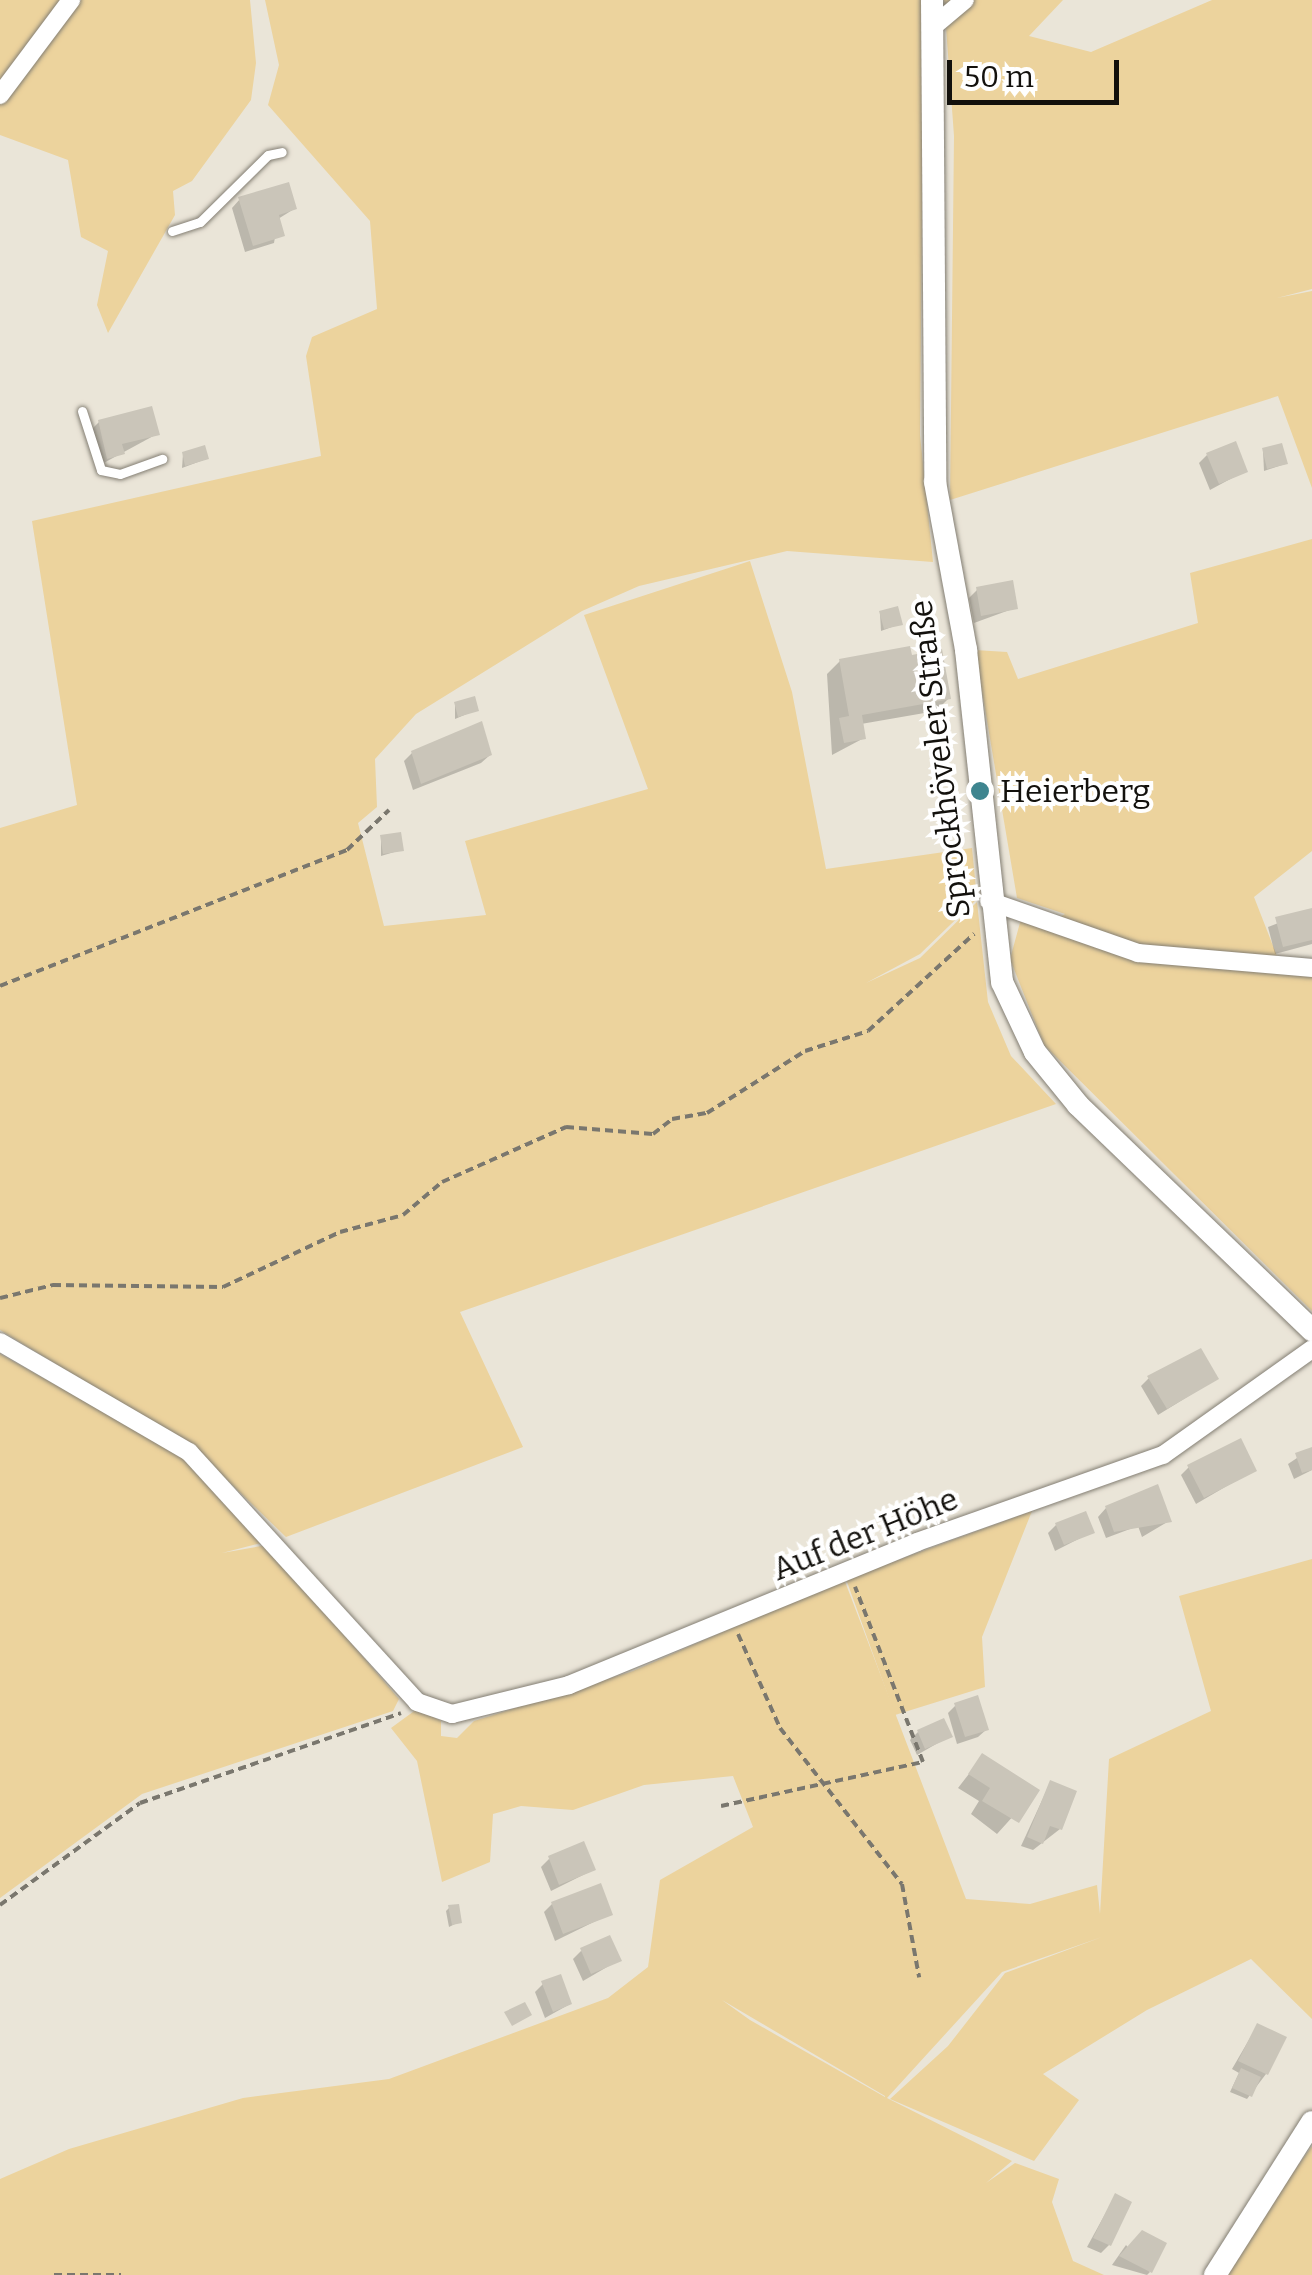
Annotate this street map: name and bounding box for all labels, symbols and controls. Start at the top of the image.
scale bar [952,40,1124,102]
text: 50 m [964,59,1034,95]
street label: Sprockhöveler Straße [901,598,979,920]
place label: Heierberg [1000,772,1150,810]
marker: Heierberg [969,780,991,802]
street label: Auf der Höhe [767,1479,963,1589]

